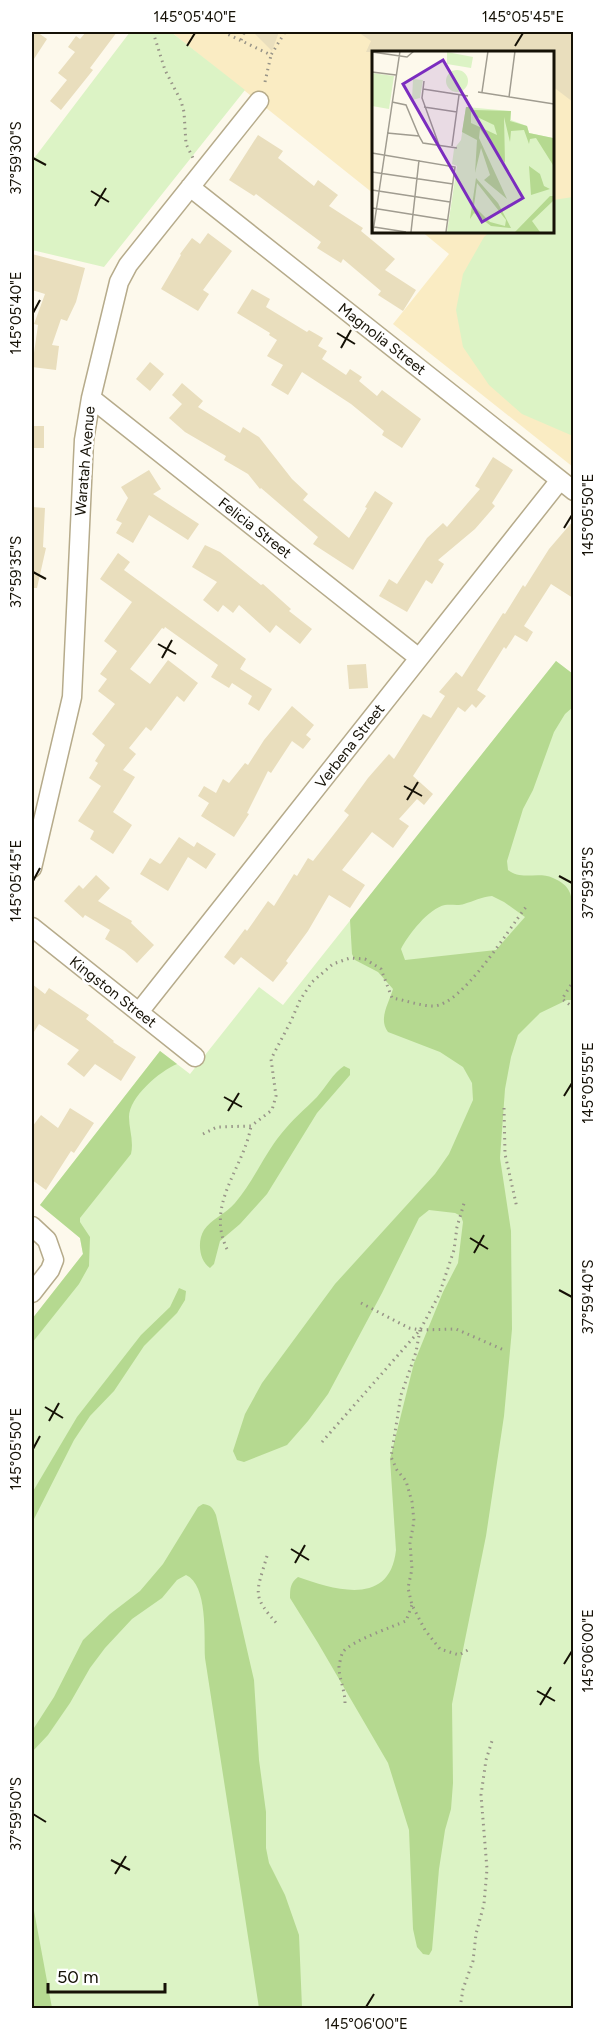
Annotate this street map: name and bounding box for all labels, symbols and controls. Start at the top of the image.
text: 145°05'40"E [153,8,237,26]
text: 145°05'45"E [482,8,564,26]
inset map [372,51,554,232]
text: 37°59'30"S [7,121,25,195]
text: 145°05'40"E [7,271,25,355]
street label: Magnolia Street [335,299,430,379]
street label: Waratah Avenue [71,405,99,517]
text: 145°05'50"E [579,474,597,556]
street label: Felicia Street [215,494,295,562]
text: 37°59'35"S [7,536,25,608]
street label: Verbena Street [312,700,389,792]
text: 145°05'45"E [7,840,25,922]
text: 37°59'35"S [579,847,597,919]
street label: Kingston Street [66,953,160,1032]
text: 145°05'55"E [579,1042,597,1124]
text: 37°59'40"S [579,1260,597,1334]
text: 145°05'50"E [7,1408,25,1490]
text: 145°06'00"E [579,1609,597,1693]
text: 37°59'50"S [7,1777,25,1851]
scale bar [48,1956,165,1994]
text: 50 m [57,1966,99,1988]
text: 145°06'00"E [324,2015,408,2033]

